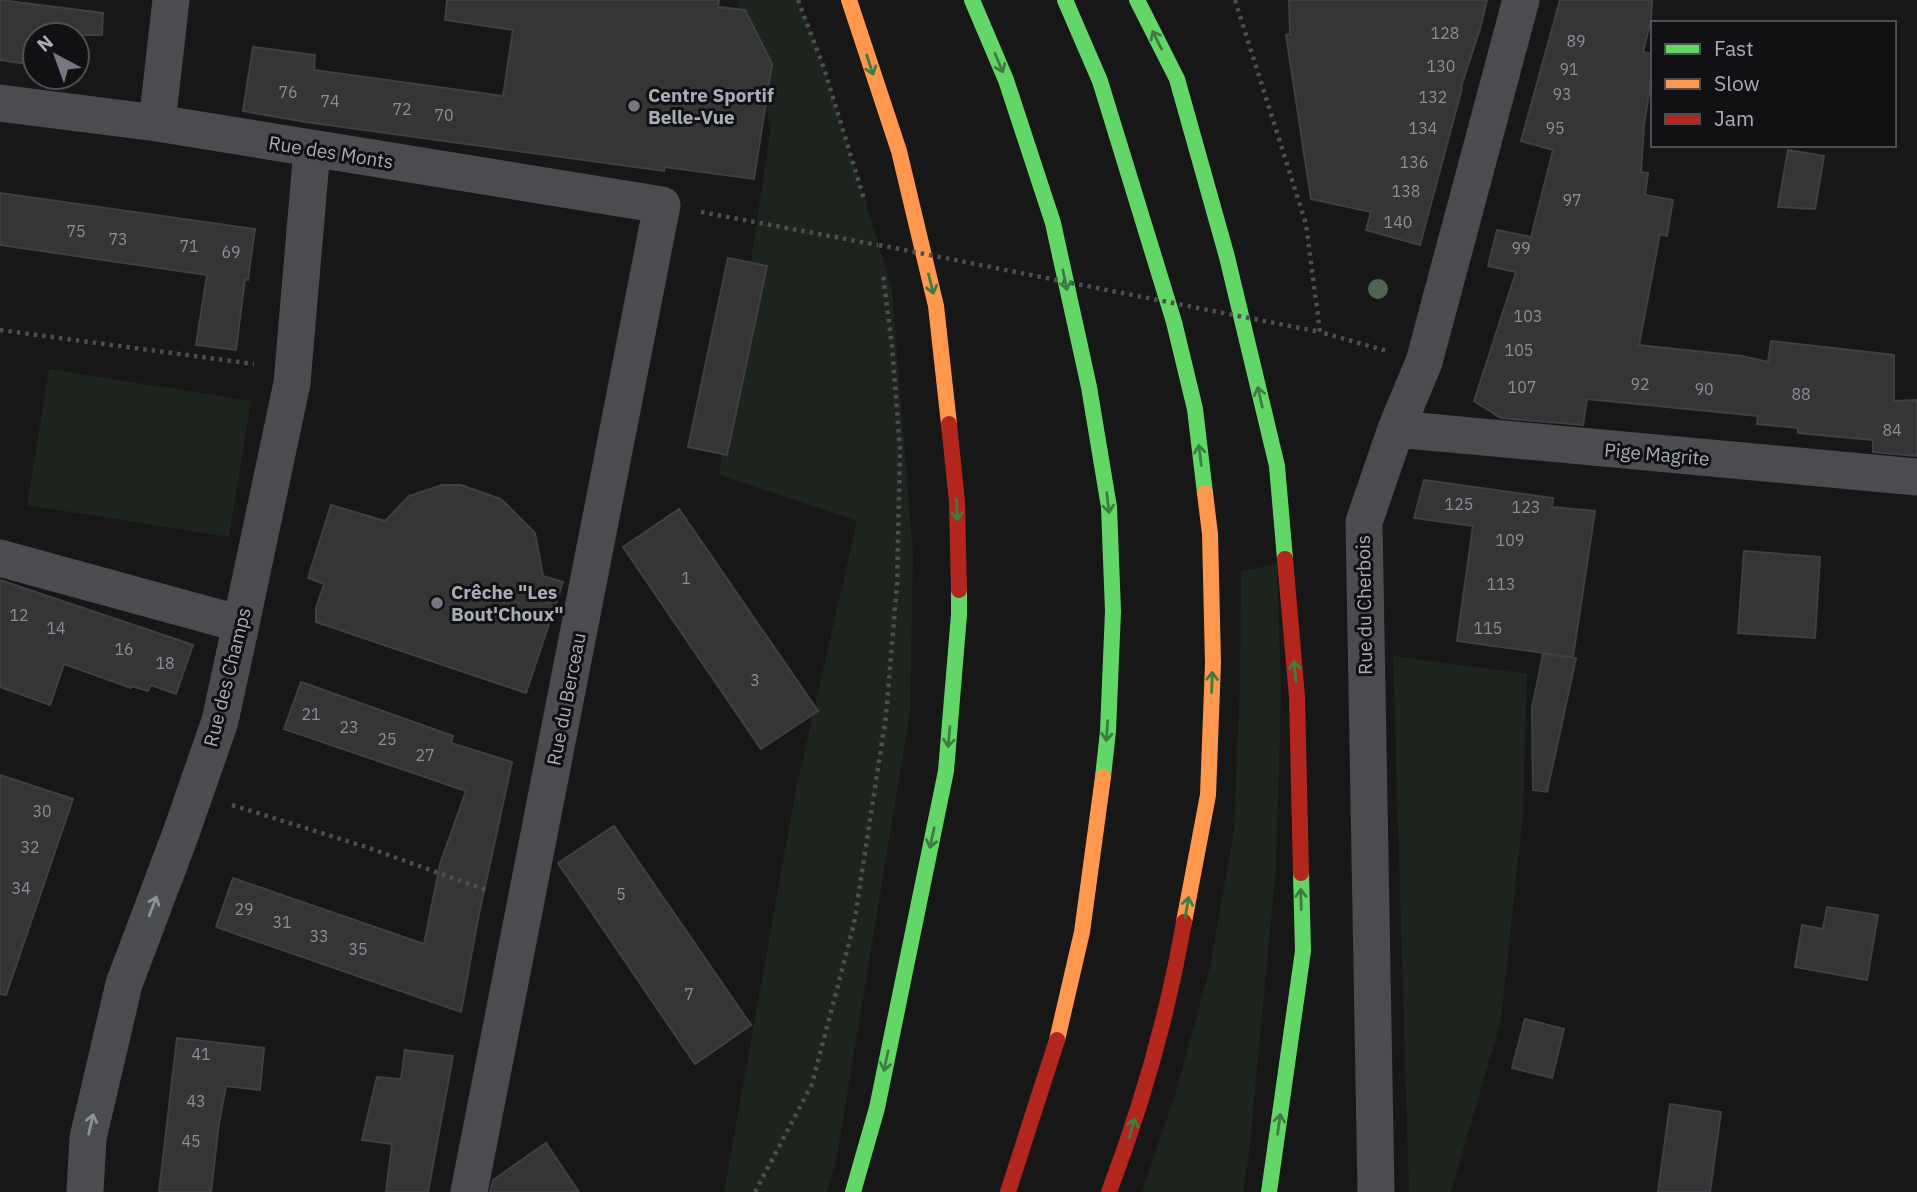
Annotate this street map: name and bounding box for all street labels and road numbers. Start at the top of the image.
street label: Rue des Monts [267,130,395,174]
street label: Pige Magrite [1603,437,1711,471]
street label: Rue du Cherbois [1351,535,1377,675]
street label: Rue des Champs [198,605,256,749]
street label: Rue du Berceau [541,631,591,767]

